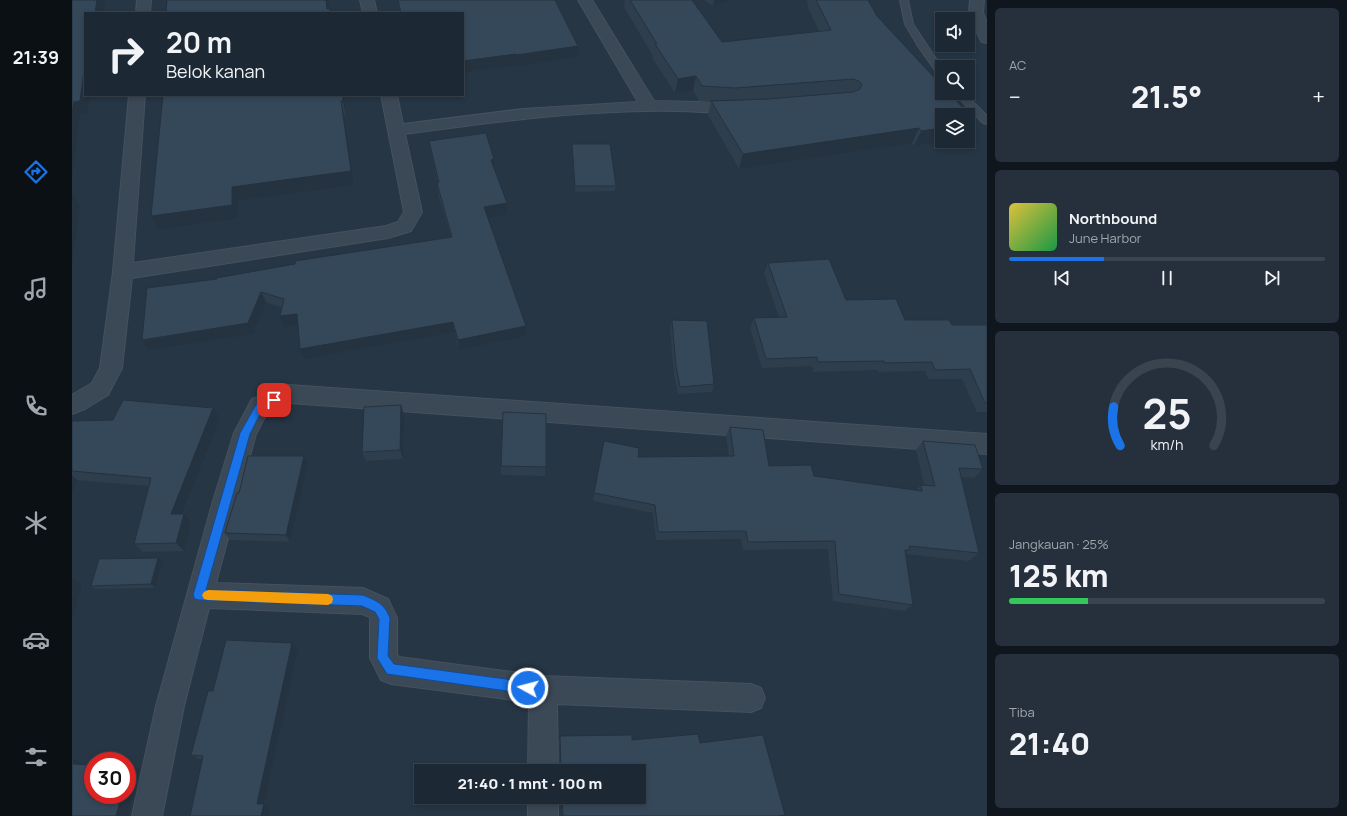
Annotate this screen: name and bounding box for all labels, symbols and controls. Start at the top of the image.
map controls [935,12,975,148]
button: sound [935,12,975,52]
text: 20 m [166,23,232,61]
icon: right [100,28,152,80]
text: 21:39 [13,45,59,69]
text: AC [1009,56,1026,74]
text: Belok kanan [166,59,265,83]
button: search [935,60,975,100]
text: 21.5° [1131,76,1202,117]
text: − [1009,82,1021,112]
text: + [1312,82,1325,112]
button: layers [935,108,975,148]
icon: directions [22,158,50,186]
text: Northbound [1069,208,1157,229]
text: June Harbor [1069,229,1142,247]
icon: previous [1051,267,1073,289]
icon: pause [1156,267,1178,289]
icon: next [1261,267,1283,289]
icon: music [22,275,50,303]
pin [257,383,291,417]
text: 25 [1142,385,1192,441]
icon: arrive [263,389,285,411]
icon: phone [22,392,50,420]
text: km/h [1150,435,1184,454]
icon: climate [22,509,50,537]
text: Jangkauan · 25% [1009,535,1109,553]
text: 125 km [1009,555,1108,596]
icon: car [22,626,50,654]
position arrow [507,667,549,709]
text: Tiba [1009,703,1035,721]
text: 21:40 [1009,723,1090,764]
icon: filters [22,743,50,771]
speed limit sign: 30 [84,752,136,804]
text: 21:40 · 1 mnt · 100 m [458,773,602,794]

